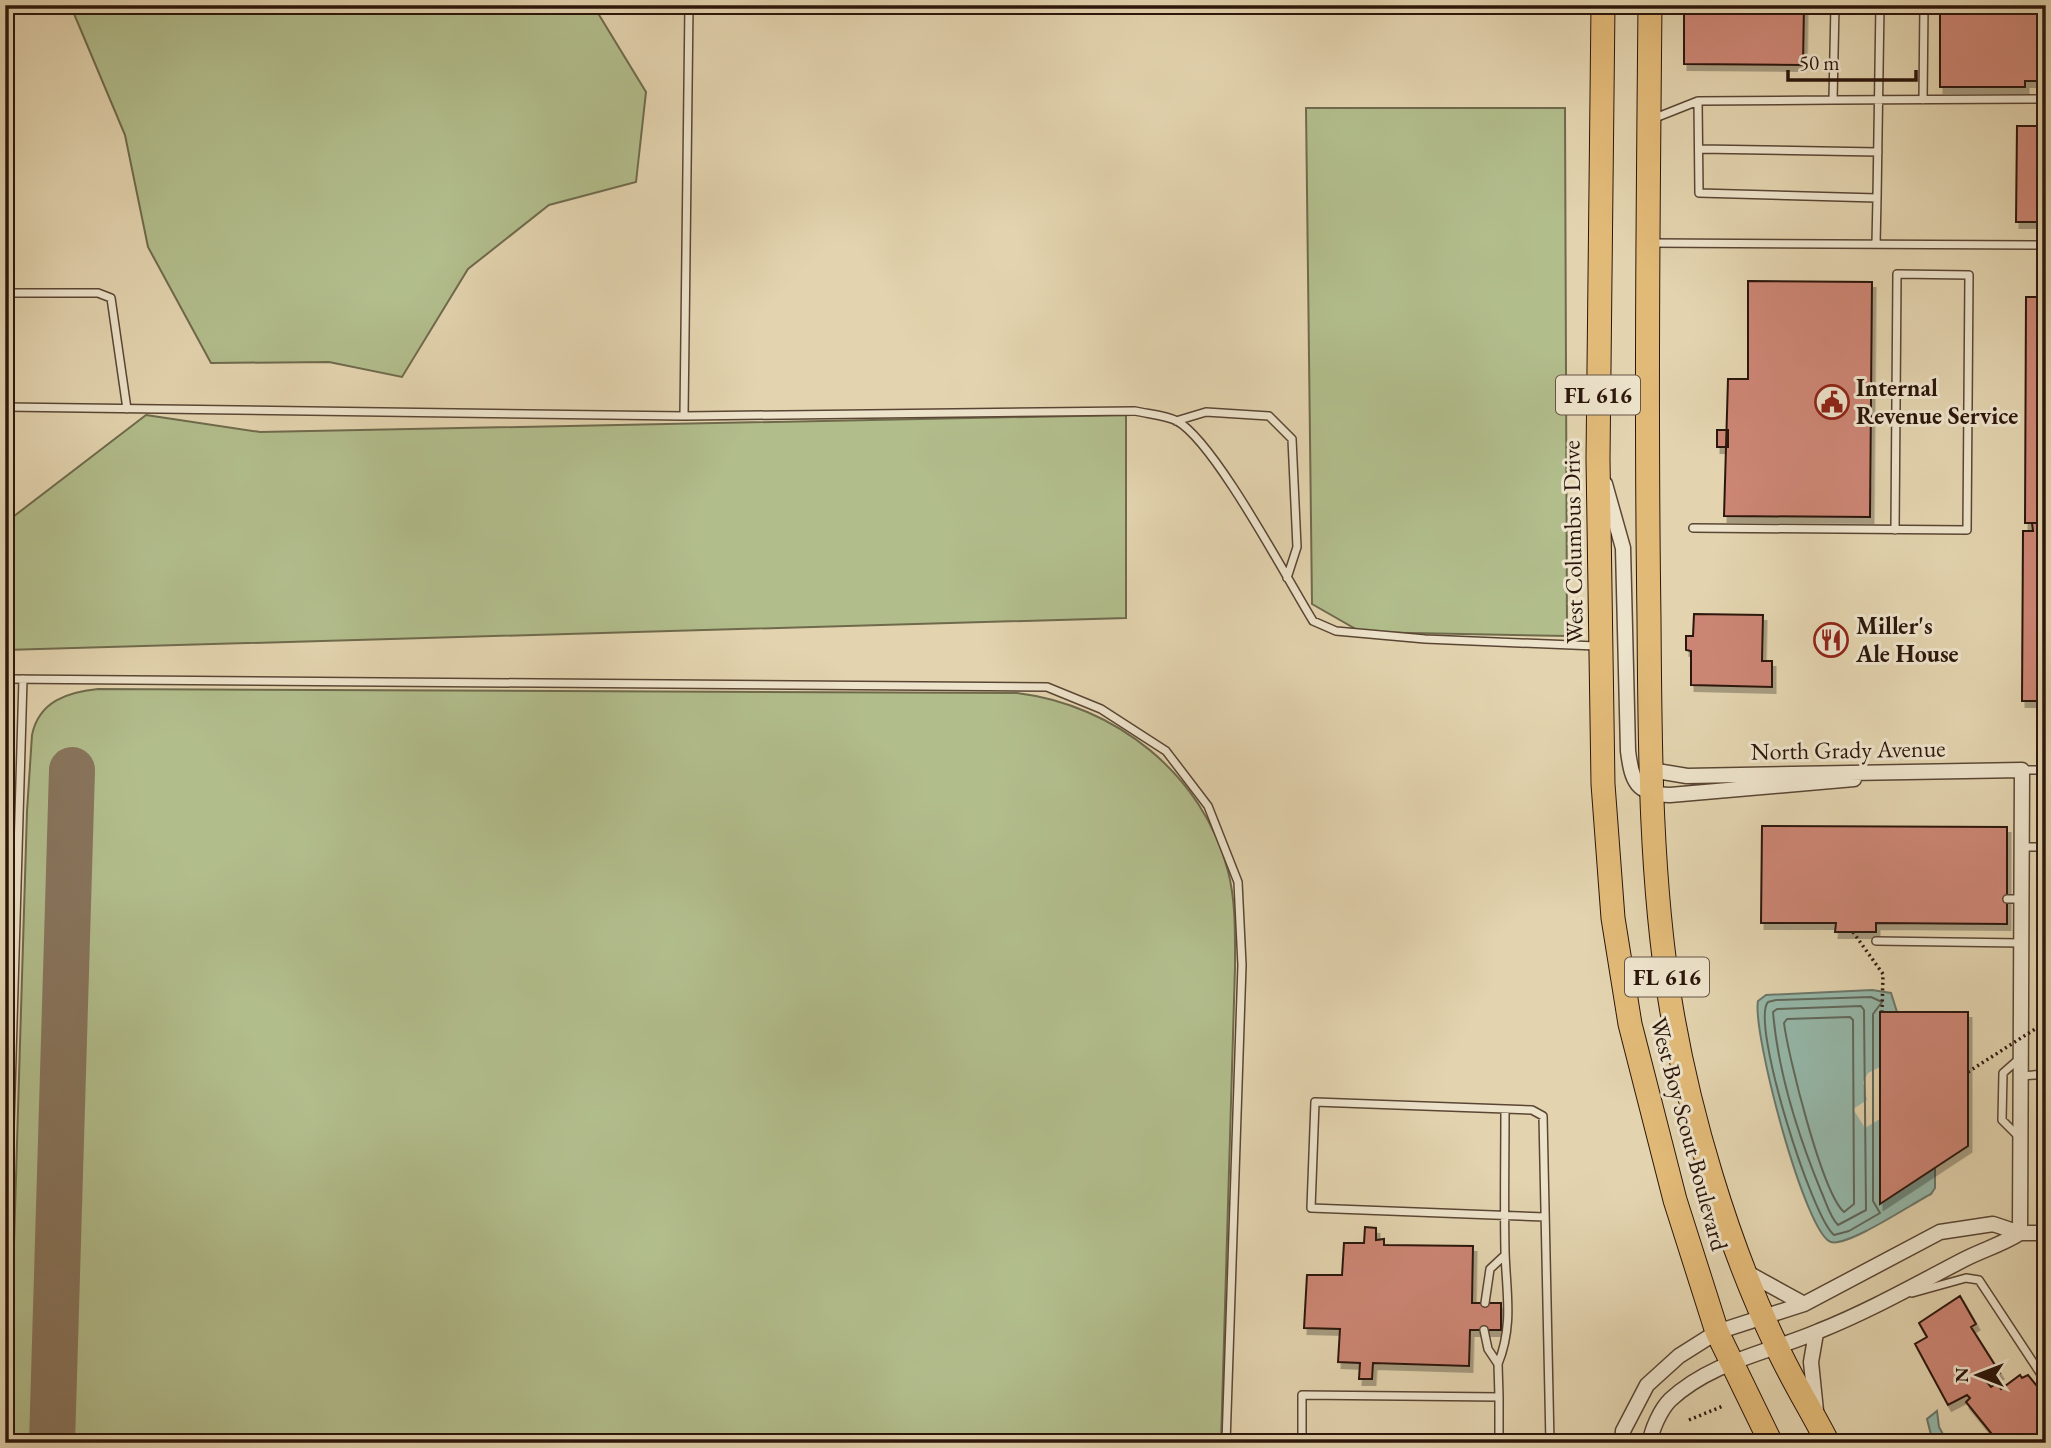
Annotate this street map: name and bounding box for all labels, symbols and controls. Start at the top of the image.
scale bar [1788,38,1916,82]
text: 50 m [1799,49,1840,76]
place label: Internal Revenue Service [1856,372,2018,431]
road number: FL 616 [1556,376,1640,414]
public building icon: Internal Revenue Service [1813,383,1851,421]
street label: West Columbus Drive [1555,440,1590,644]
place label: Miller's Ale House [1855,610,1959,669]
restaurant icon: Miller's Ale House [1812,621,1850,659]
street label: North Grady Avenue [1750,732,1946,767]
road number: FL 616 [1625,958,1709,996]
street label: West Boy Scout Boulevard [1643,1014,1736,1255]
north arrow [1942,1340,2012,1410]
text: N [1949,1367,1974,1383]

